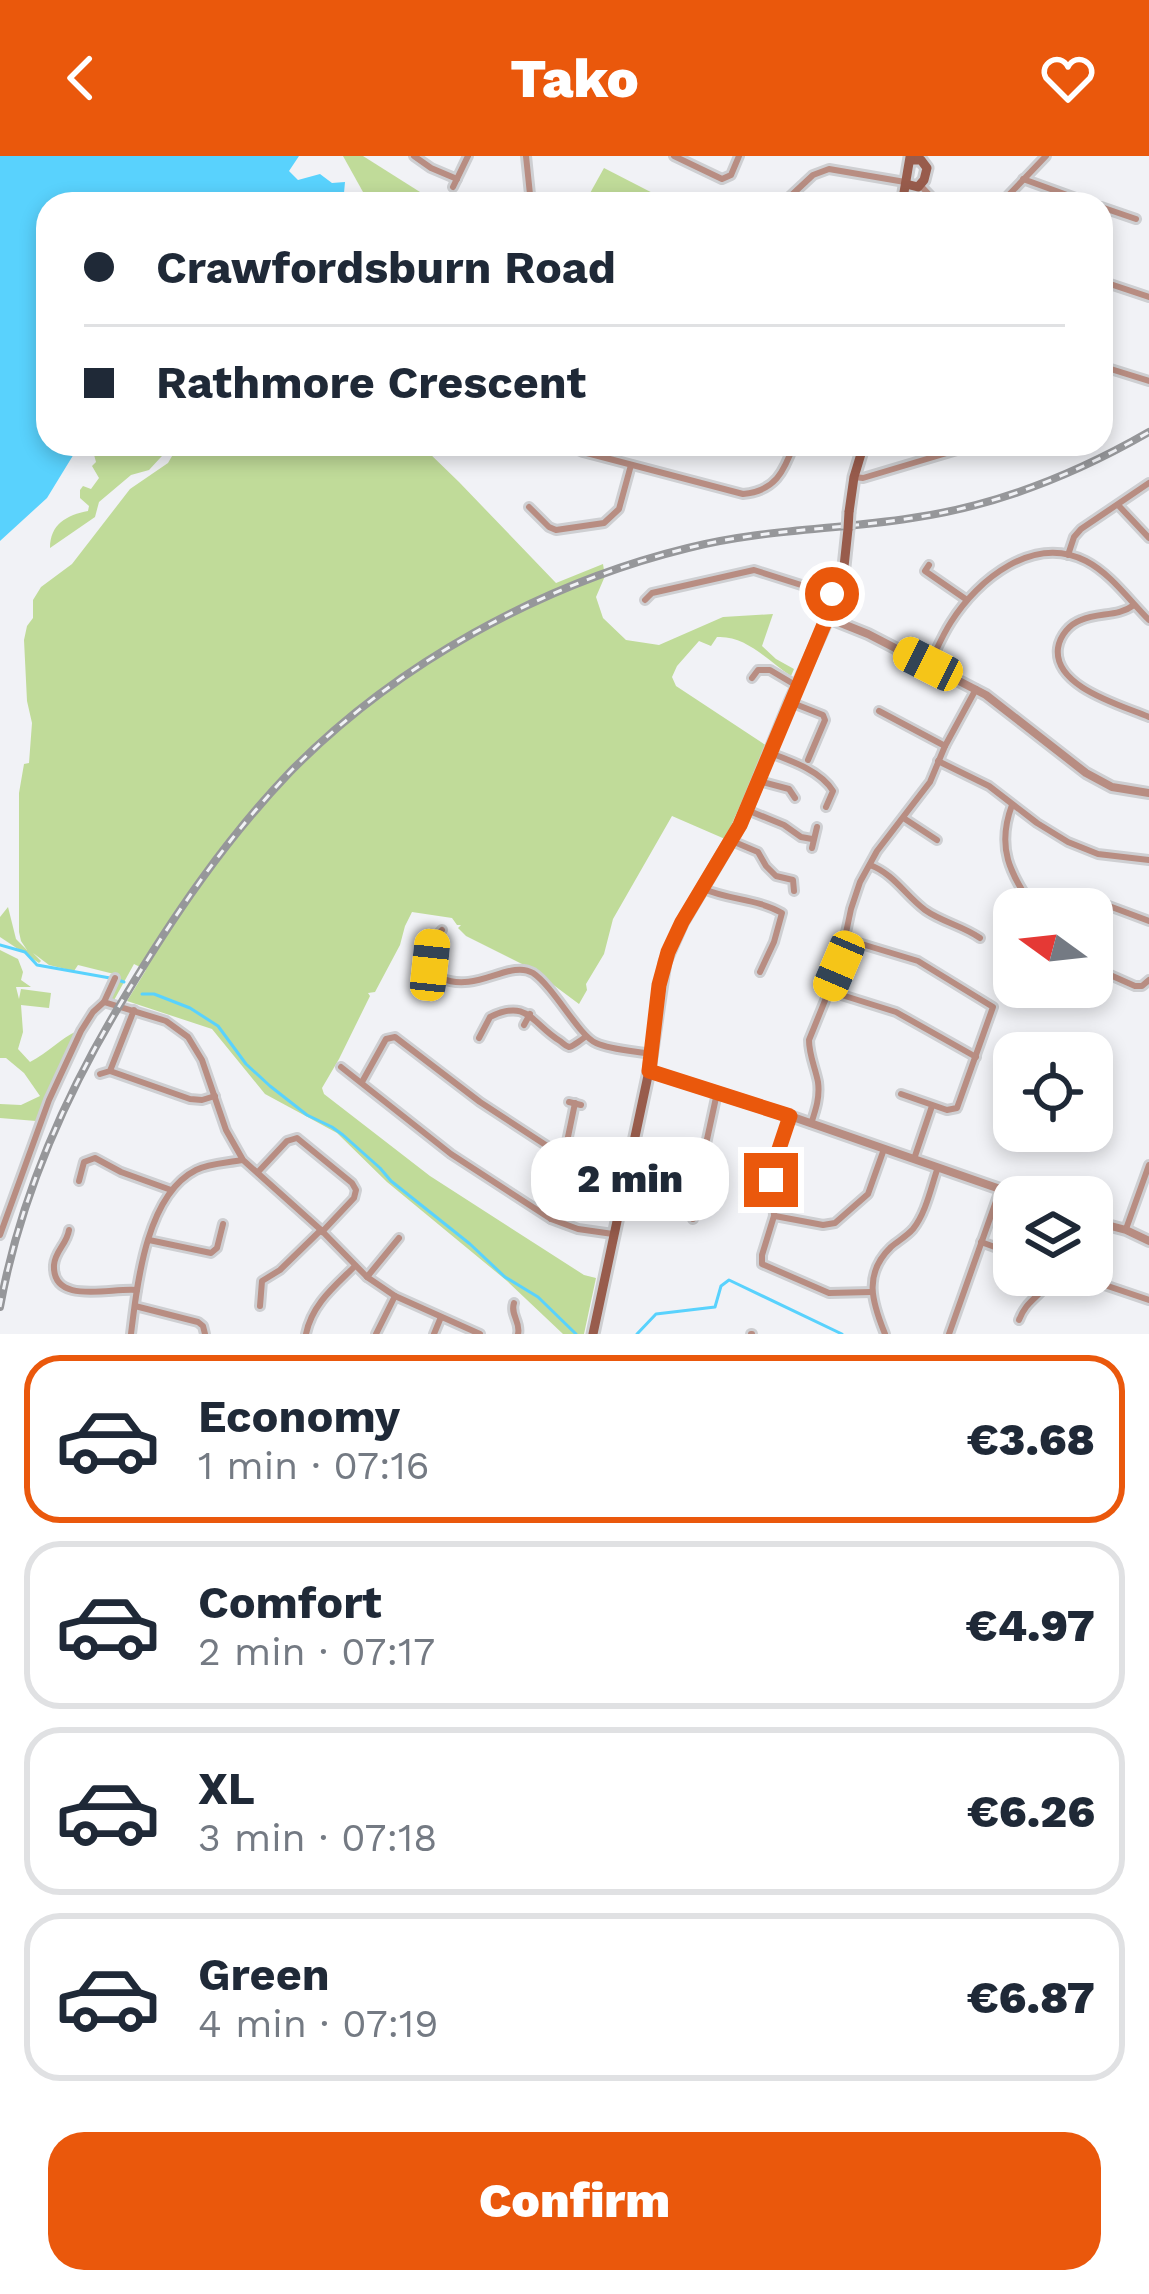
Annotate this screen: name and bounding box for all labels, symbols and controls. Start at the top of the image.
icon: back [48,45,114,111]
icon: heart [1035,45,1101,111]
text: Tako [510,47,639,110]
text: Crawfordsburn Road [156,241,616,294]
text: Rathmore Crescent [156,356,586,409]
route start [805,567,859,621]
car [888,632,968,696]
north arrow [993,888,1113,1008]
map controls [993,888,1113,1296]
car [808,926,870,1006]
car [408,927,452,1003]
button: locate [993,1032,1113,1152]
callout: 2 min [531,1138,729,1222]
route end [744,1153,798,1207]
text: 2 min [577,1156,683,1201]
button: layers [993,1176,1113,1296]
icon: car [54,1385,162,1493]
text: Economy [198,1390,400,1443]
text: €3.68 [967,1413,1095,1466]
text: 1 min · 07:16 [198,1443,429,1488]
icon: car [54,1571,162,1679]
text: Comfort [198,1576,382,1629]
text: €4.97 [966,1599,1095,1652]
text: 2 min · 07:17 [198,1629,435,1674]
icon: car [54,1757,162,1865]
text: XL [198,1762,255,1815]
text: €6.26 [967,1785,1095,1838]
text: 3 min · 07:18 [198,1815,437,1860]
icon: car [54,1943,162,2051]
text: Green [198,1948,330,2001]
text: €6.87 [967,1971,1095,2024]
text: 4 min · 07:19 [198,2001,438,2046]
button: Confirm [48,2132,1101,2270]

